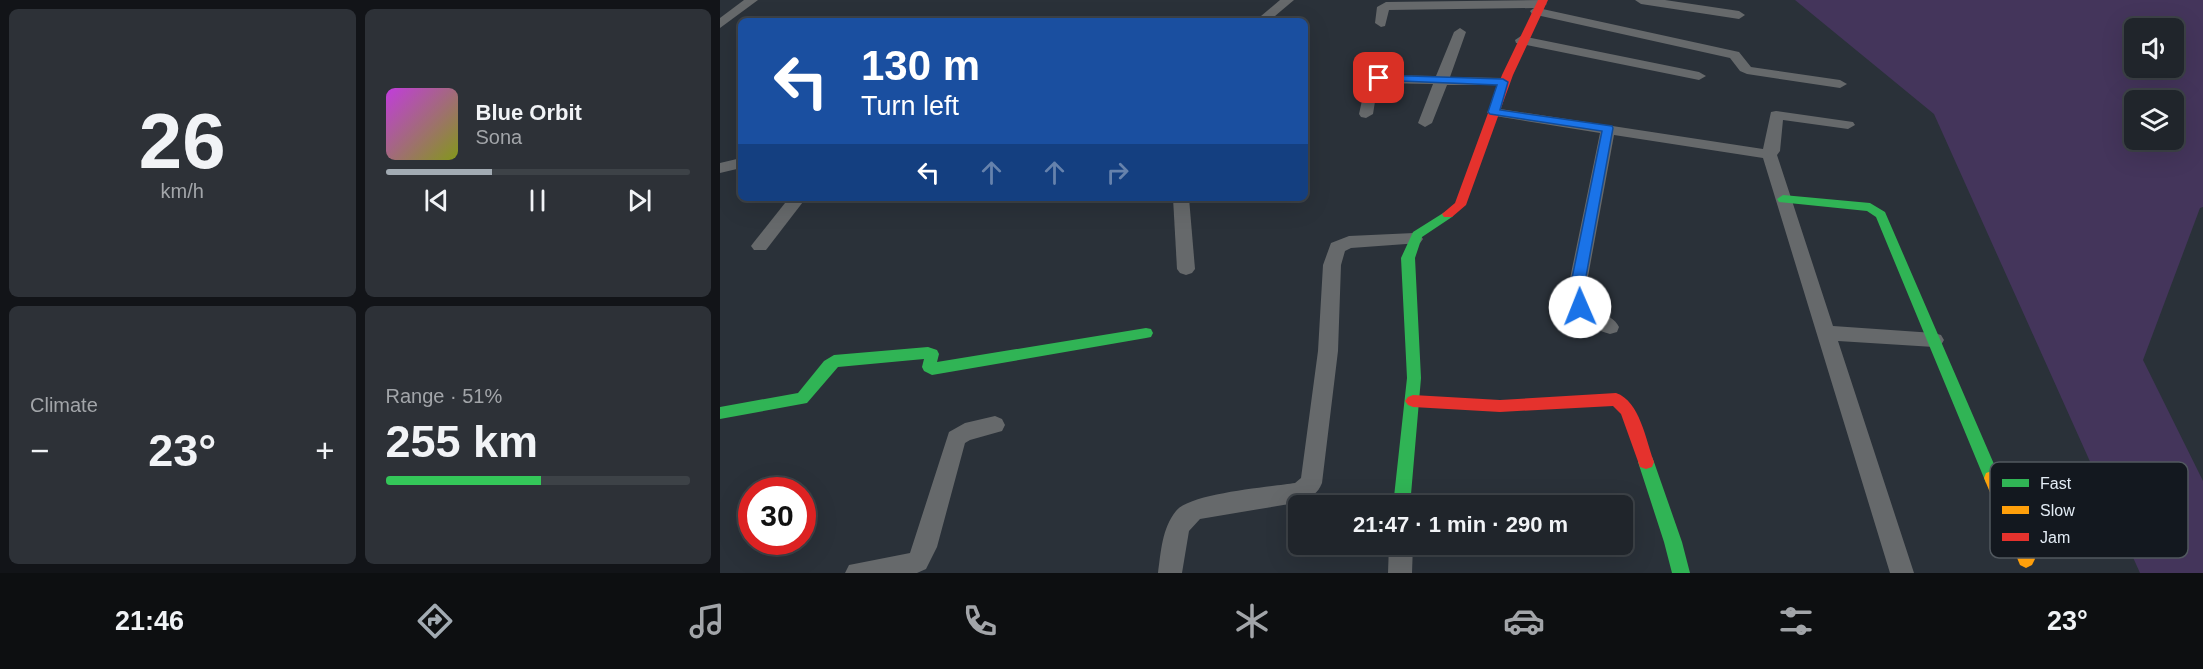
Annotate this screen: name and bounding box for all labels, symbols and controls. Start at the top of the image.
map controls [2124,18,2184,150]
button: sound [2124,18,2184,78]
icon: left [762,42,840,120]
text: 130 m [861,42,980,89]
pin [1353,52,1404,103]
icon: arrive [1362,61,1395,94]
button: layers [2124,90,2184,150]
text: Turn left [861,91,959,121]
text: 26 [139,97,226,185]
text: Blue Orbit [476,100,582,125]
text: Sona [476,126,522,148]
icon: left [912,156,945,189]
icon: ahead [975,156,1008,189]
icon: ahead [1038,156,1071,189]
icon: right [1101,156,1134,189]
text: km/h [161,180,204,202]
icon: previous [420,184,453,217]
icon: pause [521,184,554,217]
icon: next [623,184,656,217]
position arrow [1548,275,1612,339]
text: Range · 51% [386,385,502,407]
text: Climate [30,394,98,416]
text: 255 km [386,416,538,467]
text: 23° [148,425,216,476]
text: − [30,432,49,469]
text: + [315,432,335,469]
legend [1990,462,2188,558]
text: Fast [2040,475,2072,492]
speed limit sign: 30 [738,477,816,555]
text: Slow [2040,502,2075,519]
text: 21:47 · 1 min · 290 m [1353,512,1568,537]
text: Jam [2040,529,2070,546]
icon: directions [414,600,456,642]
icon: music [686,600,728,642]
icon: phone [959,600,1001,642]
icon: climate [1231,600,1273,642]
icon: car [1503,600,1545,642]
icon: filters [1775,600,1817,642]
text: 21:46 [115,606,184,636]
text: 23° [2047,606,2088,636]

